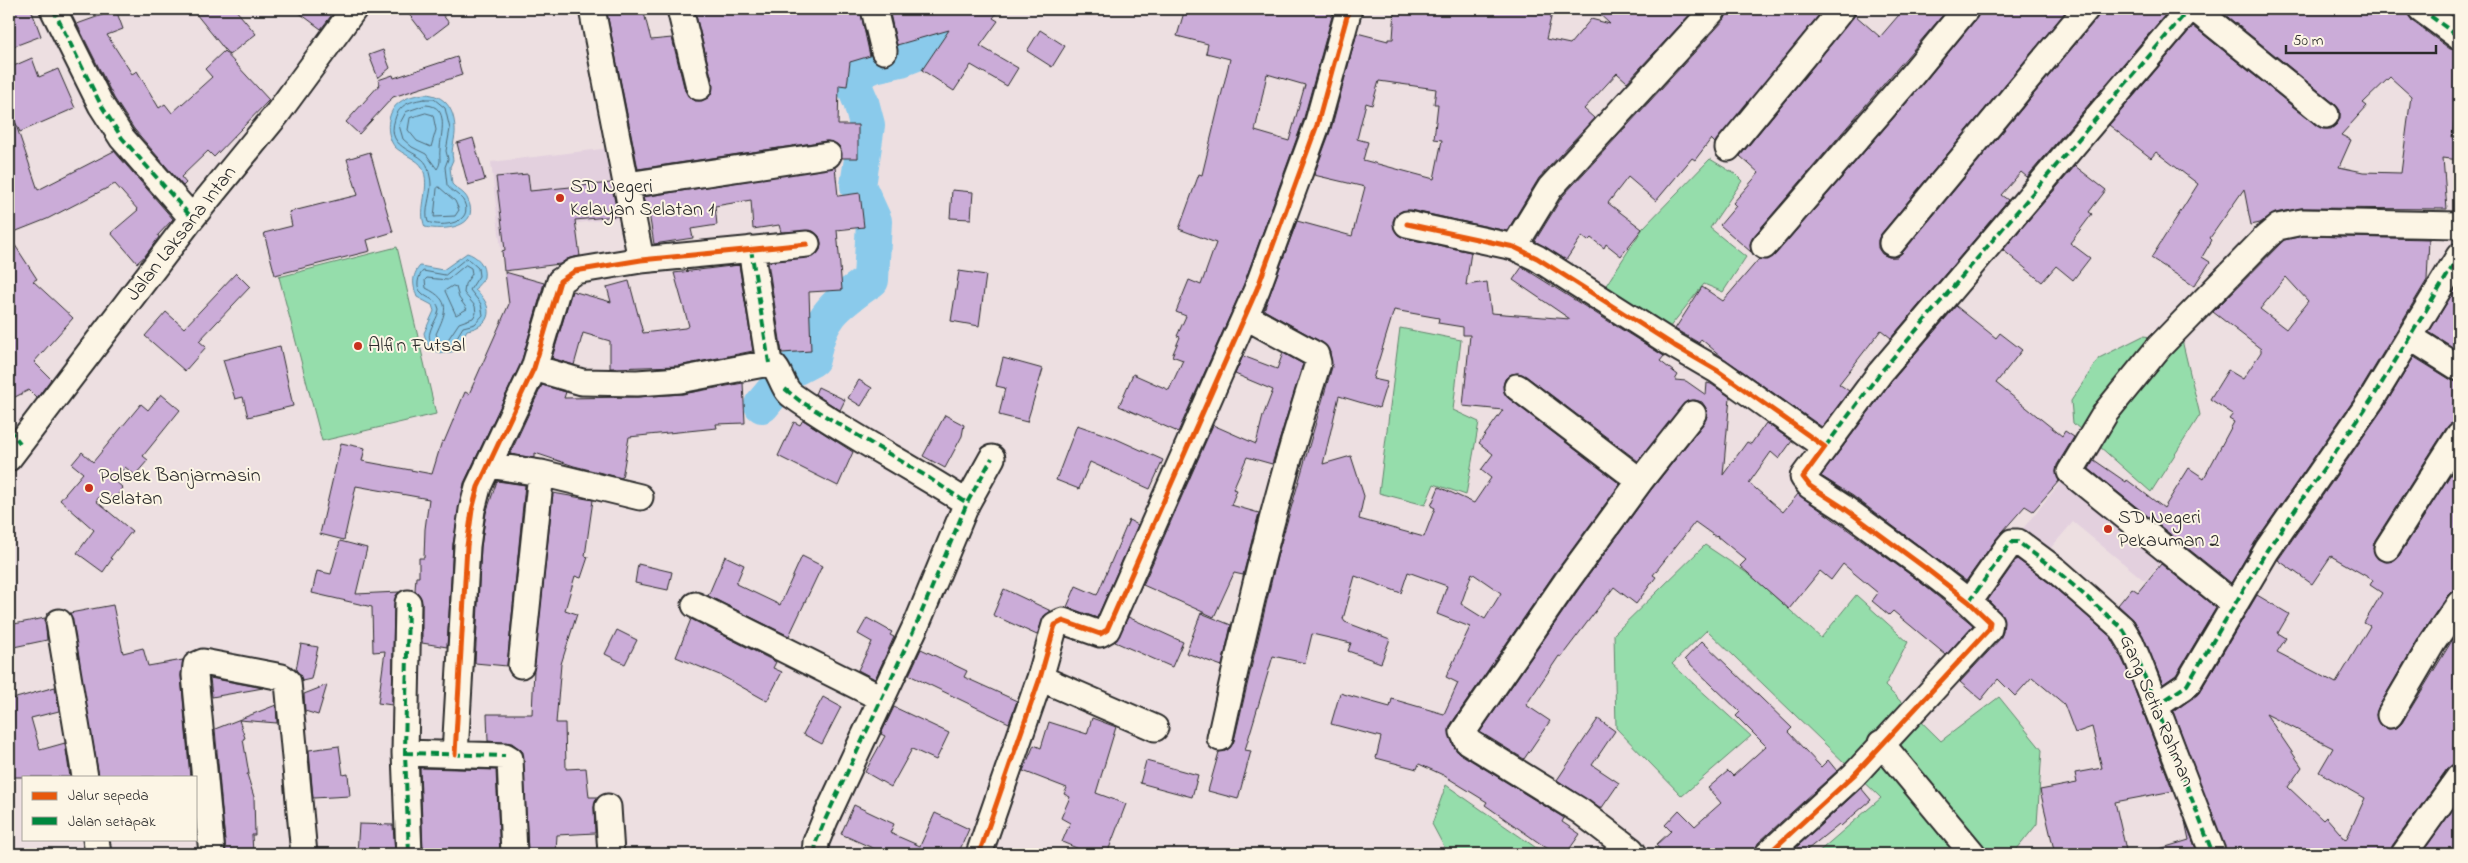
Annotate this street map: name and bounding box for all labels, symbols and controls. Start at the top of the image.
scale bar [2286,22,2436,54]
text: 50 m [2293,30,2324,52]
street label: Jalan Laksana Intan [120,160,244,308]
place label: SD Negeri Kelayan Selatan 1 [570,173,714,225]
marker: SD Negeri Kelayan Selatan 1 [554,192,566,204]
place label: Alfin Futsal [368,332,465,361]
marker: Alfin Futsal [352,340,364,352]
place label: Polsek Banjarmasin Selatan [99,462,261,514]
marker: Polsek Banjarmasin Selatan [83,482,95,494]
place label: SD Negeri Pekauman 2 [2118,504,2219,556]
marker: SD Negeri Pekauman 2 [2102,523,2114,535]
street label: Gang Setia Rahman [2110,630,2201,792]
legend [22,776,198,840]
text: Jalur sepeda [68,785,149,807]
text: Jalan setapak [68,811,156,833]

